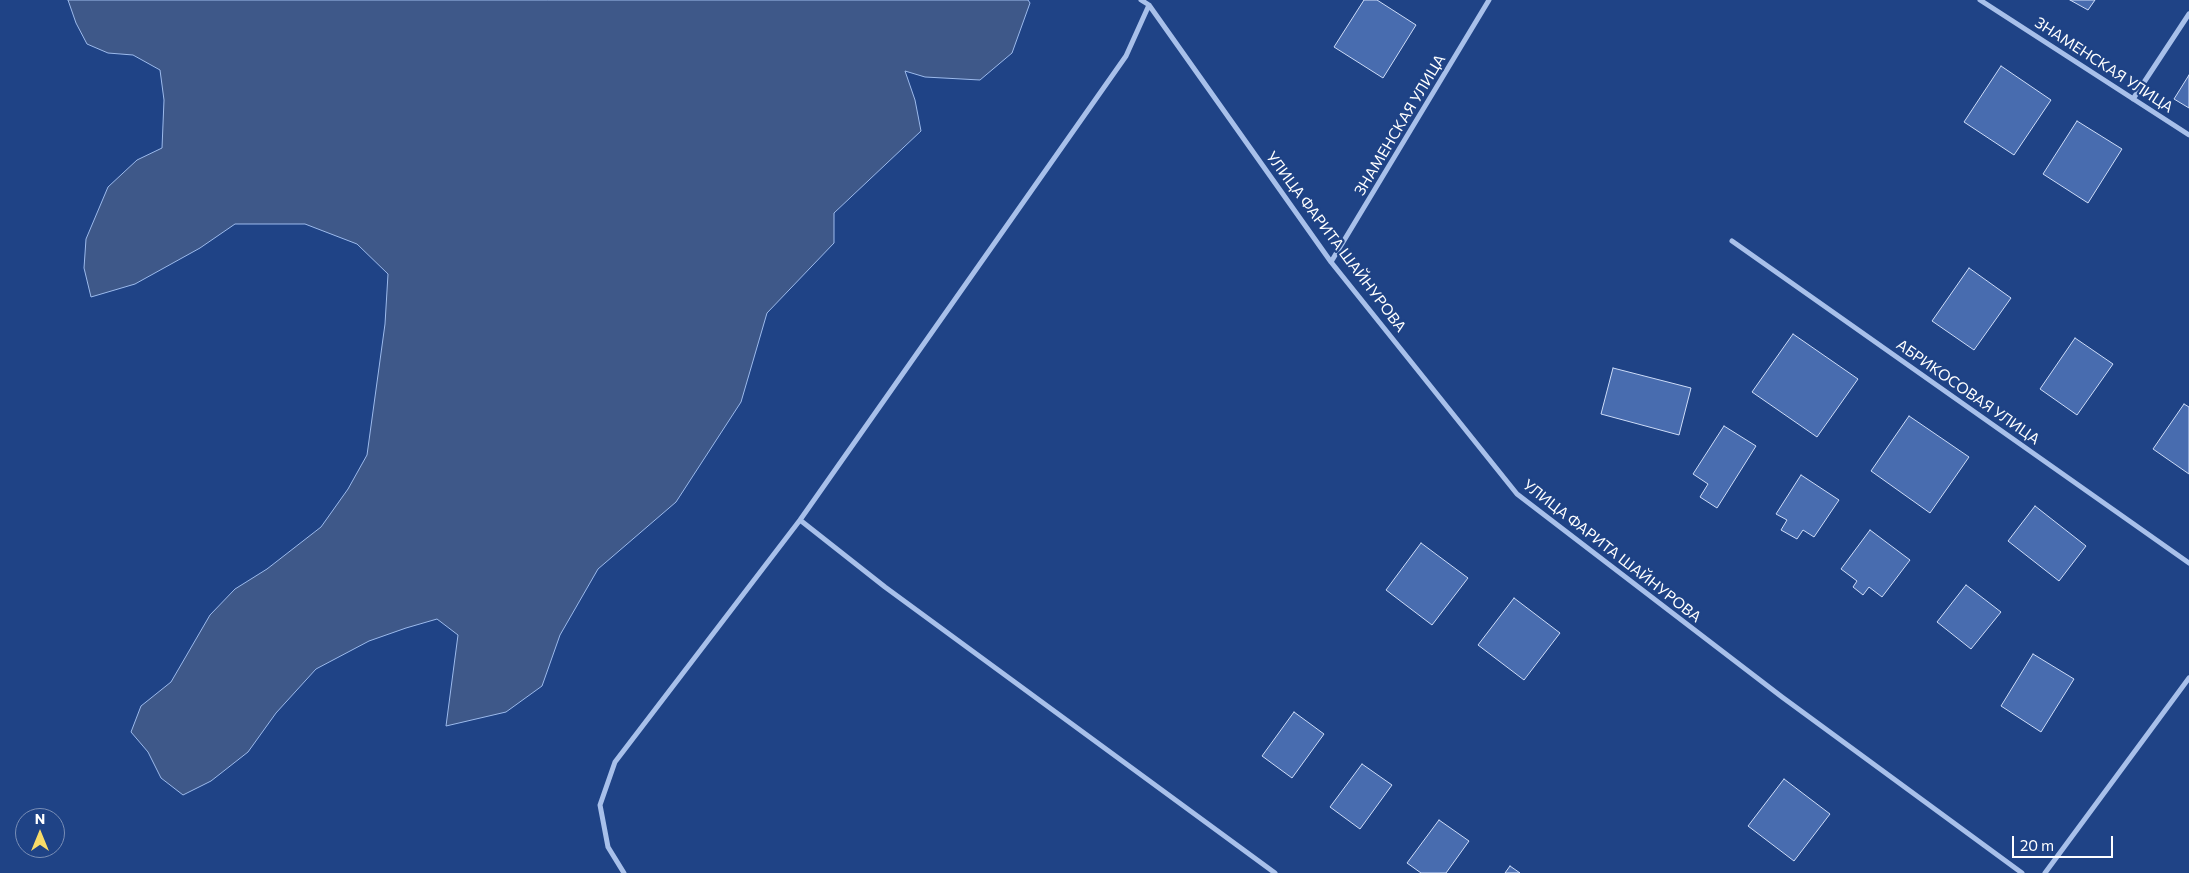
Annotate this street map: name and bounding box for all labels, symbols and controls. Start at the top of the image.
street label: ЗНАМЕНСКАЯ УЛИЦА [2031,13,2177,117]
street label: ЗНАМЕНСКАЯ УЛИЦА [1351,51,1449,199]
street label: УЛИЦА ФАРИТА ШАЙНУРОВА [1262,148,1410,336]
street label: АБРИКОСОВАЯ УЛИЦА [1893,336,2043,448]
street label: УЛИЦА ФАРИТА ШАЙНУРОВА [1519,476,1705,626]
north arrow [15,808,65,858]
text: N [35,810,45,827]
scale bar [2014,826,2115,858]
text: 20 m [2020,836,2054,854]

